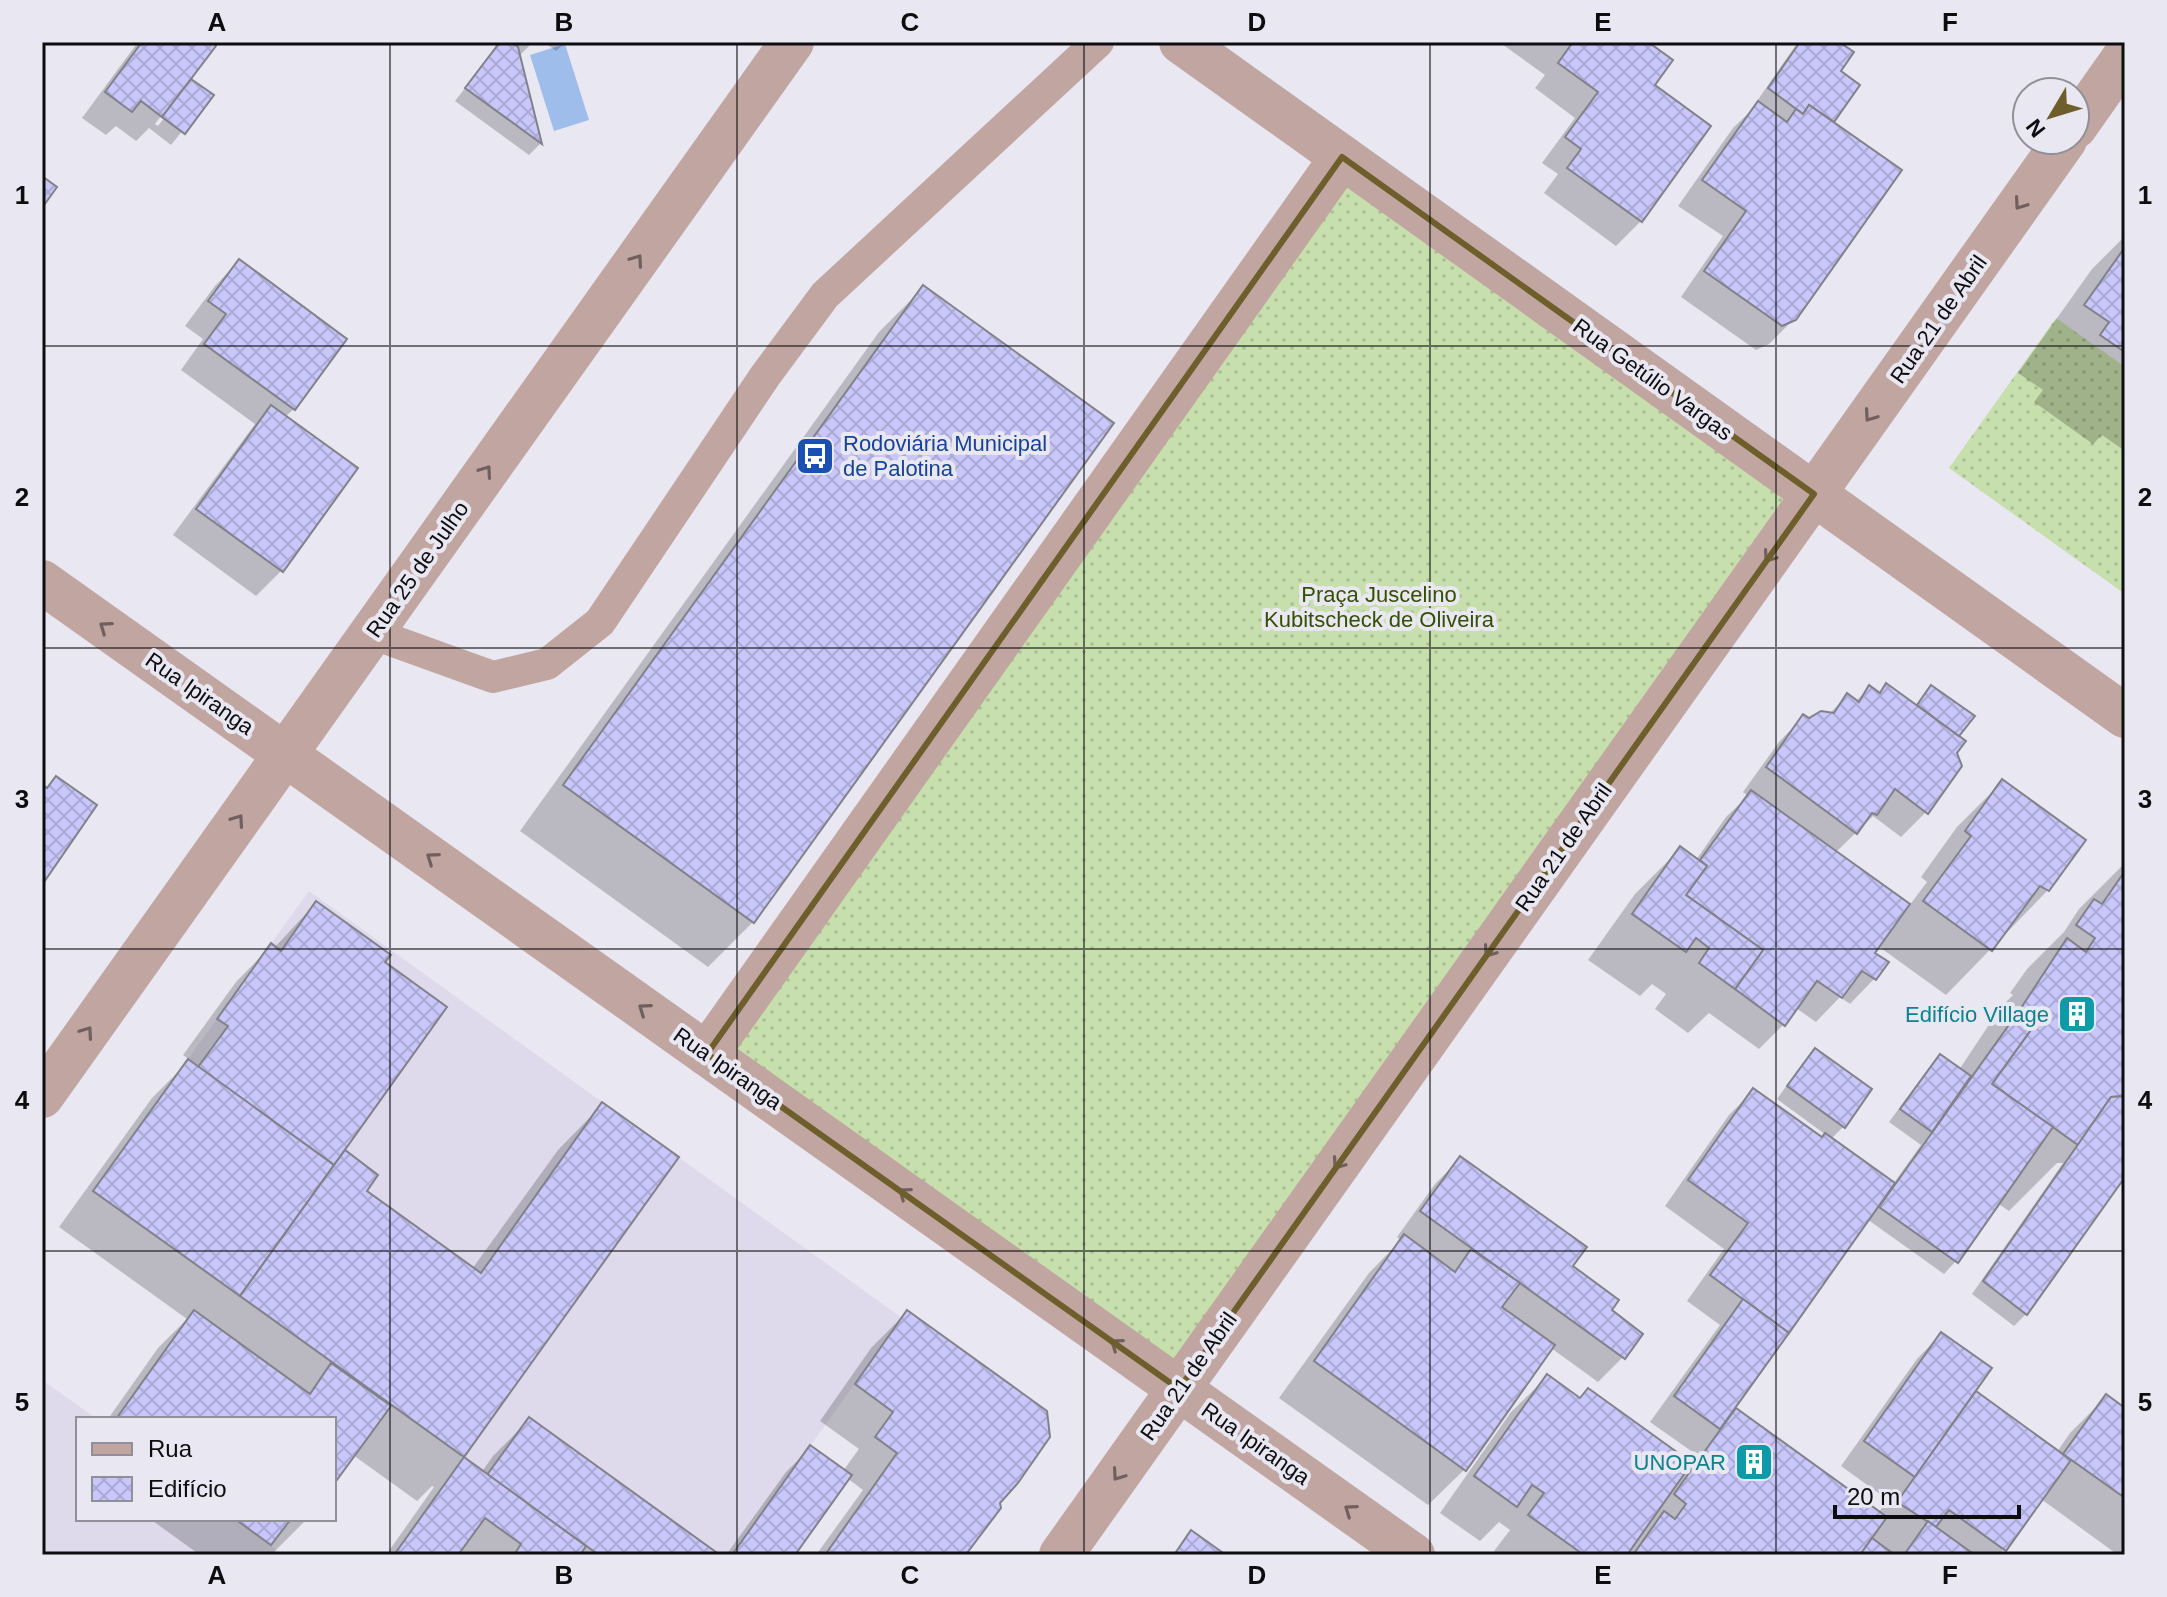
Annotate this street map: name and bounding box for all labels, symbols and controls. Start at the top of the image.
text: A [208,7,227,37]
text: B [555,7,573,37]
text: C [901,7,920,37]
text: D [1248,7,1266,37]
text: E [1594,7,1612,37]
text: F [1942,7,1958,37]
north arrow [2011,76,2091,156]
text: N [2021,114,2050,142]
text: 1 [15,180,29,210]
text: 1 [2138,180,2152,210]
one-way arrow [2015,195,2030,209]
street label: Rua 21 de Abril [1885,251,1992,388]
one-way arrow [627,254,642,268]
street label: Rua Getúlio Vargas [1568,313,1737,445]
one-way arrow [1865,407,1880,421]
place label: Rodoviária Municipal de Palotina [843,431,1047,481]
bus stop icon: Rodoviária Municipal de Palotina [794,435,836,477]
one-way arrow [476,466,491,480]
text: 2 [15,482,29,512]
text: 2 [2138,482,2152,512]
street label: Rua 25 de Julho [361,496,474,642]
one-way arrow [1764,549,1779,563]
park label: Praça Juscelino Kubitscheck de Oliveira [1264,582,1495,632]
one-way arrow [100,622,114,637]
street label: Rua Ipiranga [141,647,259,740]
street label: Rua 21 de Abril [1510,779,1617,916]
text: 3 [15,784,29,814]
text: 3 [2138,784,2152,814]
one-way arrow [228,815,243,829]
one-way arrow [426,853,440,868]
one-way arrow [1484,944,1499,958]
building icon: Edifício Village [2056,993,2098,1035]
place label: Edifício Village [1905,1002,2049,1027]
one-way arrow [638,1004,652,1018]
street label: Rua Ipiranga [669,1022,787,1115]
one-way arrow [77,1026,92,1041]
text: 4 [15,1085,30,1115]
text: 4 [2138,1085,2153,1115]
one-way arrow [1334,1156,1348,1170]
one-way arrow [898,1188,912,1203]
street label: Rua 21 de Abril [1135,1308,1242,1445]
one-way arrow [1110,1339,1124,1353]
text: 5 [15,1387,29,1417]
text: 5 [2138,1387,2152,1417]
street label: Rua Ipiranga [1197,1397,1315,1490]
legend [76,1417,336,1521]
text: Rua [148,1435,193,1462]
building icon: UNOPAR [1733,1441,1775,1483]
place label: UNOPAR [1634,1450,1726,1475]
one-way arrow [1113,1467,1128,1481]
scale bar [1835,1469,2019,1519]
text: Edifício [148,1475,227,1502]
text: 20 m [1847,1483,1900,1510]
one-way arrow [1344,1505,1358,1520]
text: A [208,1560,227,1590]
text: B [555,1560,573,1590]
text: C [901,1560,920,1590]
text: D [1248,1560,1266,1590]
text: E [1594,1560,1612,1590]
text: F [1942,1560,1958,1590]

